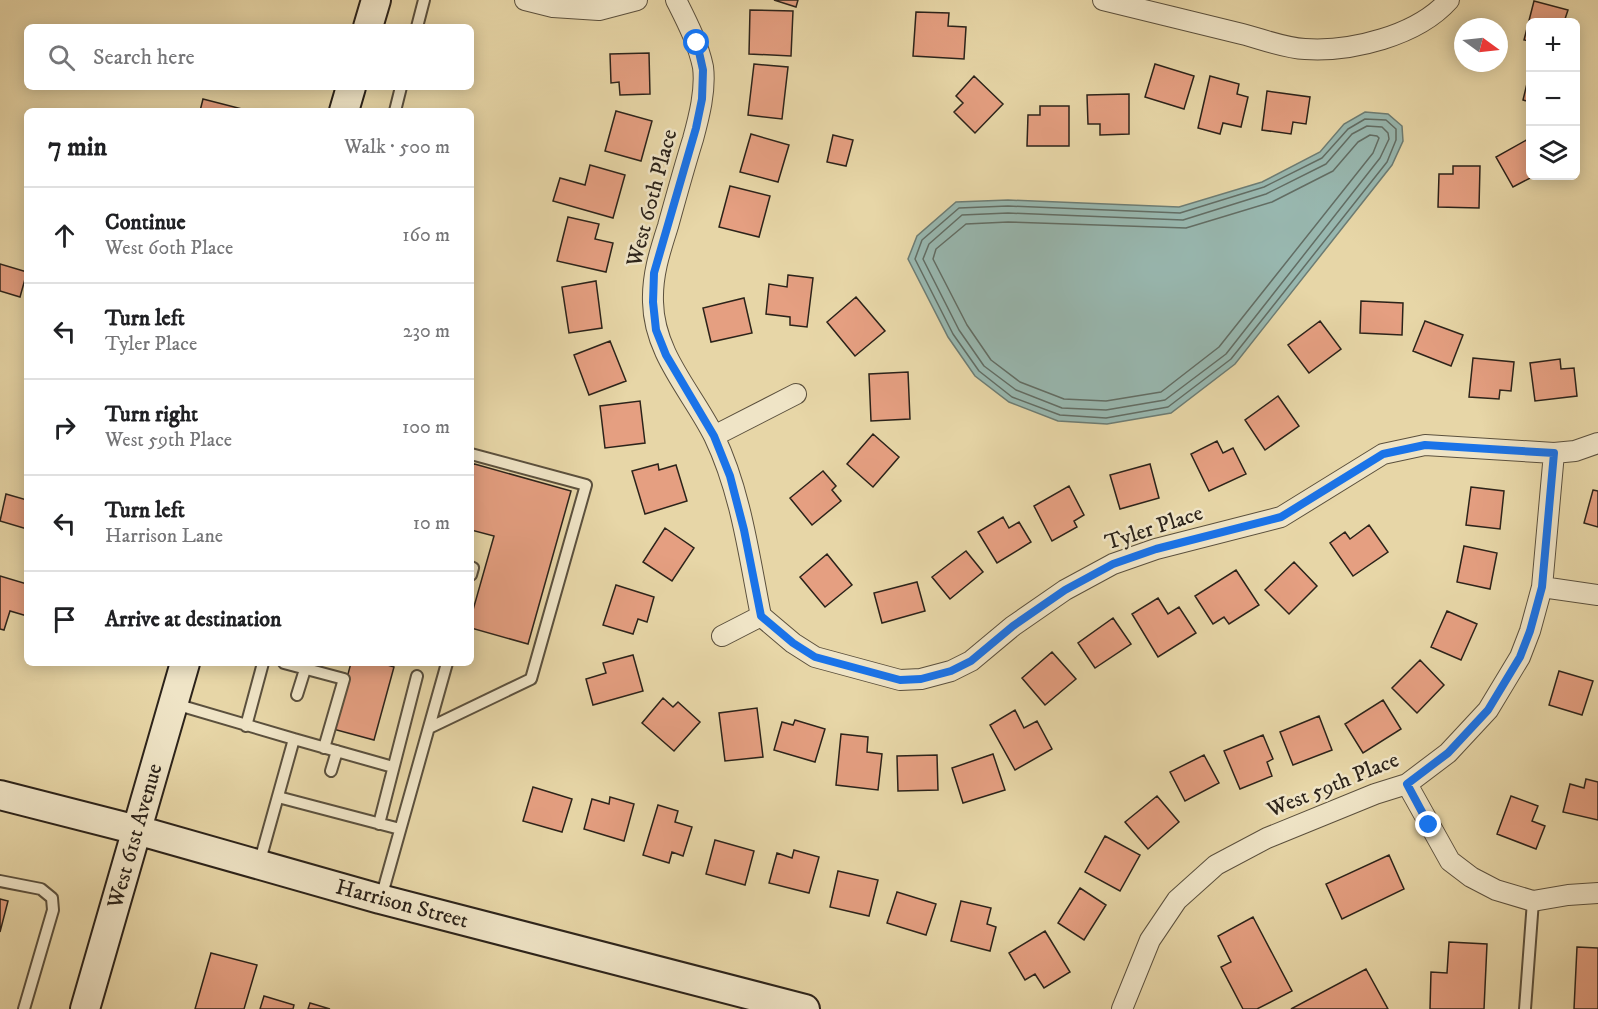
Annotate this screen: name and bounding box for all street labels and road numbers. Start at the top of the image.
street label: West 60th Place [620,126,683,271]
street label: Tyler Place [1102,499,1206,557]
street label: West 59th Place [1262,746,1403,824]
street label: West 61st Avenue [101,761,169,912]
street label: Harrison Street [333,873,471,935]

